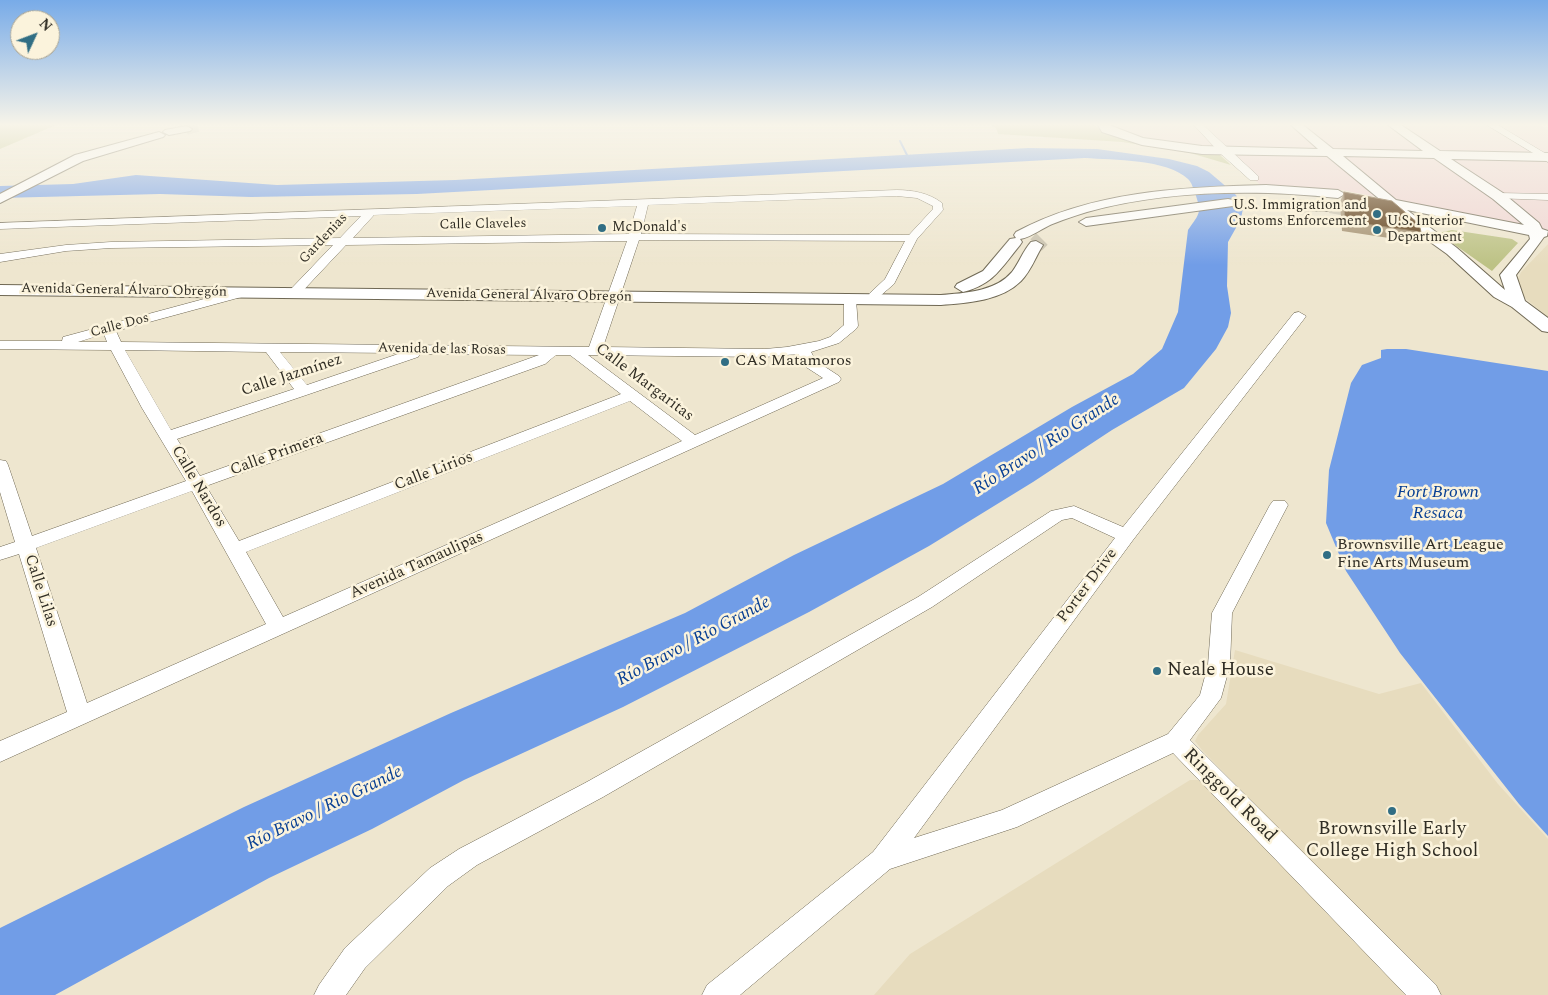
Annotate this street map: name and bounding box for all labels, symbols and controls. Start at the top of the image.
north arrow [10,10,60,60]
text: N [34,14,57,36]
place label: U.S. Immigration and Customs Enforcement [1228,198,1367,230]
marker: U.S. Immigration and Customs Enforcement [1371,208,1383,220]
street label: Gardenias [296,210,352,268]
place label: U.S. Interior Department [1387,214,1464,246]
street label: Calle Claveles [439,216,527,234]
place label: McDonald's [612,220,687,236]
marker: McDonald's [596,222,608,234]
marker: U.S. Interior Department [1371,224,1383,236]
street label: Avenida General Álvaro Obregón [21,281,227,301]
street label: Avenida General Álvaro Obregón [426,286,632,306]
street label: Calle Dos [89,310,151,342]
street label: Avenida de las Rosas [378,340,506,360]
street label: Calle Margaritas [591,340,697,426]
street label: Calle Jazmínez [239,351,345,401]
place label: CAS Matamoros [735,352,852,372]
marker: CAS Matamoros [719,356,731,368]
water label: Río Bravo / Rio Grande [970,390,1124,500]
street label: Calle Primera [228,429,326,481]
street label: Calle Nardos [166,443,230,531]
street label: Calle Lirios [392,448,476,496]
water label: Fort Brown Resaca [1397,482,1479,524]
street label: Avenida Tamaulipas [347,528,487,604]
place label: Brownsville Art League Fine Arts Museum [1337,536,1504,574]
street label: Porter Drive [1054,545,1122,627]
marker: Brownsville Art League Fine Arts Museum [1321,549,1333,561]
street label: Calle Lilas [19,552,61,630]
water label: Río Bravo / Rio Grande [614,592,774,692]
place label: Neale House [1167,660,1274,682]
marker: Neale House [1151,665,1163,677]
street label: Ringgold Road [1177,744,1281,848]
water label: Río Bravo / Rio Grande [244,762,406,856]
marker: Brownsville Early College High School [1386,805,1398,817]
place label: Brownsville Early College High School [1306,819,1478,863]

